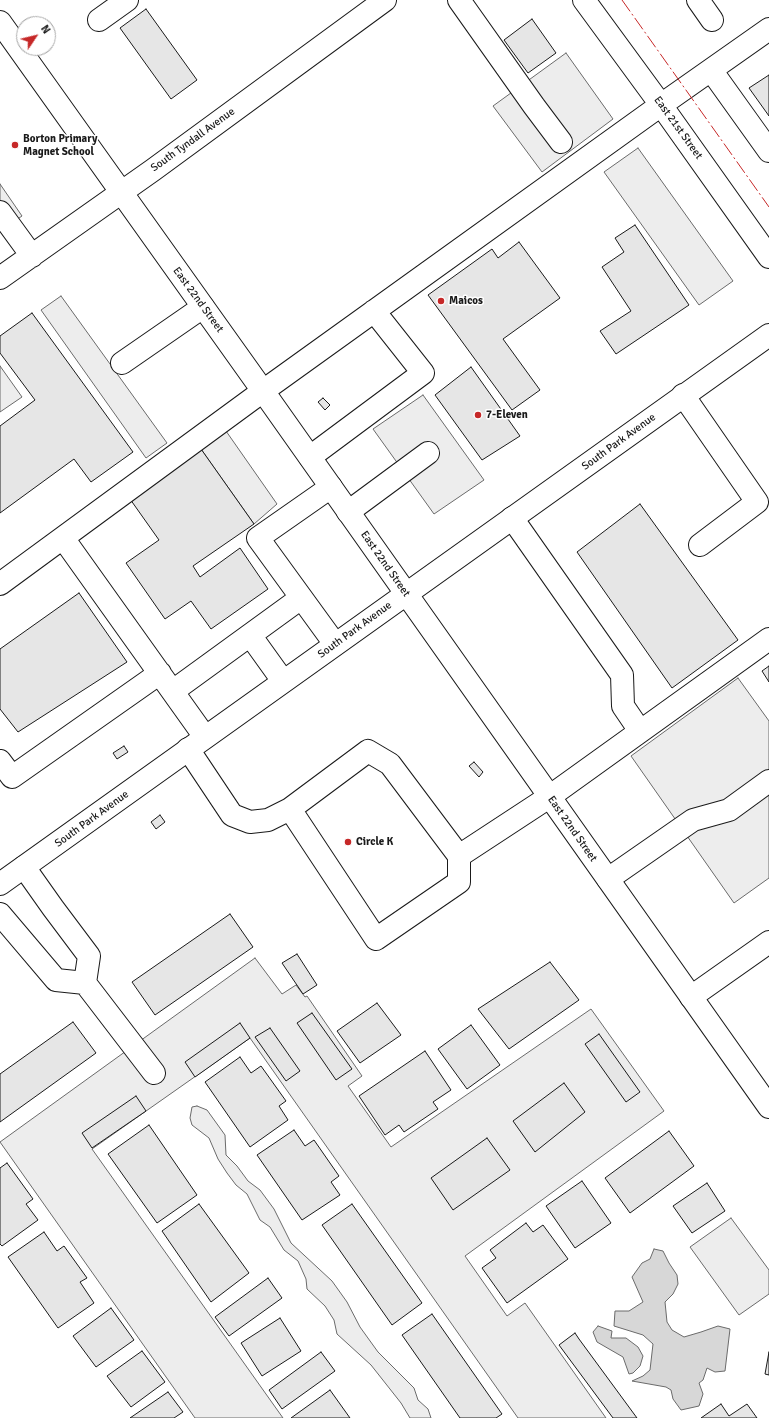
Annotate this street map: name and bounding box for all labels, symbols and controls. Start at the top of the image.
north arrow [16,16,56,56]
text: N [38,23,53,36]
street label: East 21st Street [651,94,705,162]
street label: South Tyndall Avenue [148,105,238,175]
place label: Borton Primary Magnet School [23,132,97,158]
marker: Borton Primary Magnet School [10,140,20,150]
street label: East 22nd Street [170,265,226,335]
place label: Maicos [449,294,483,308]
marker: Maicos [436,296,446,306]
place label: 7-Eleven [486,408,528,422]
marker: 7-Eleven [473,410,483,420]
street label: South Park Avenue [579,411,659,473]
street label: East 22nd Street [357,528,413,600]
street label: South Park Avenue [315,599,395,661]
street label: South Park Avenue [52,788,132,850]
street label: East 22nd Street [544,793,600,865]
place label: Circle K [356,835,393,849]
marker: Circle K [343,837,353,847]

